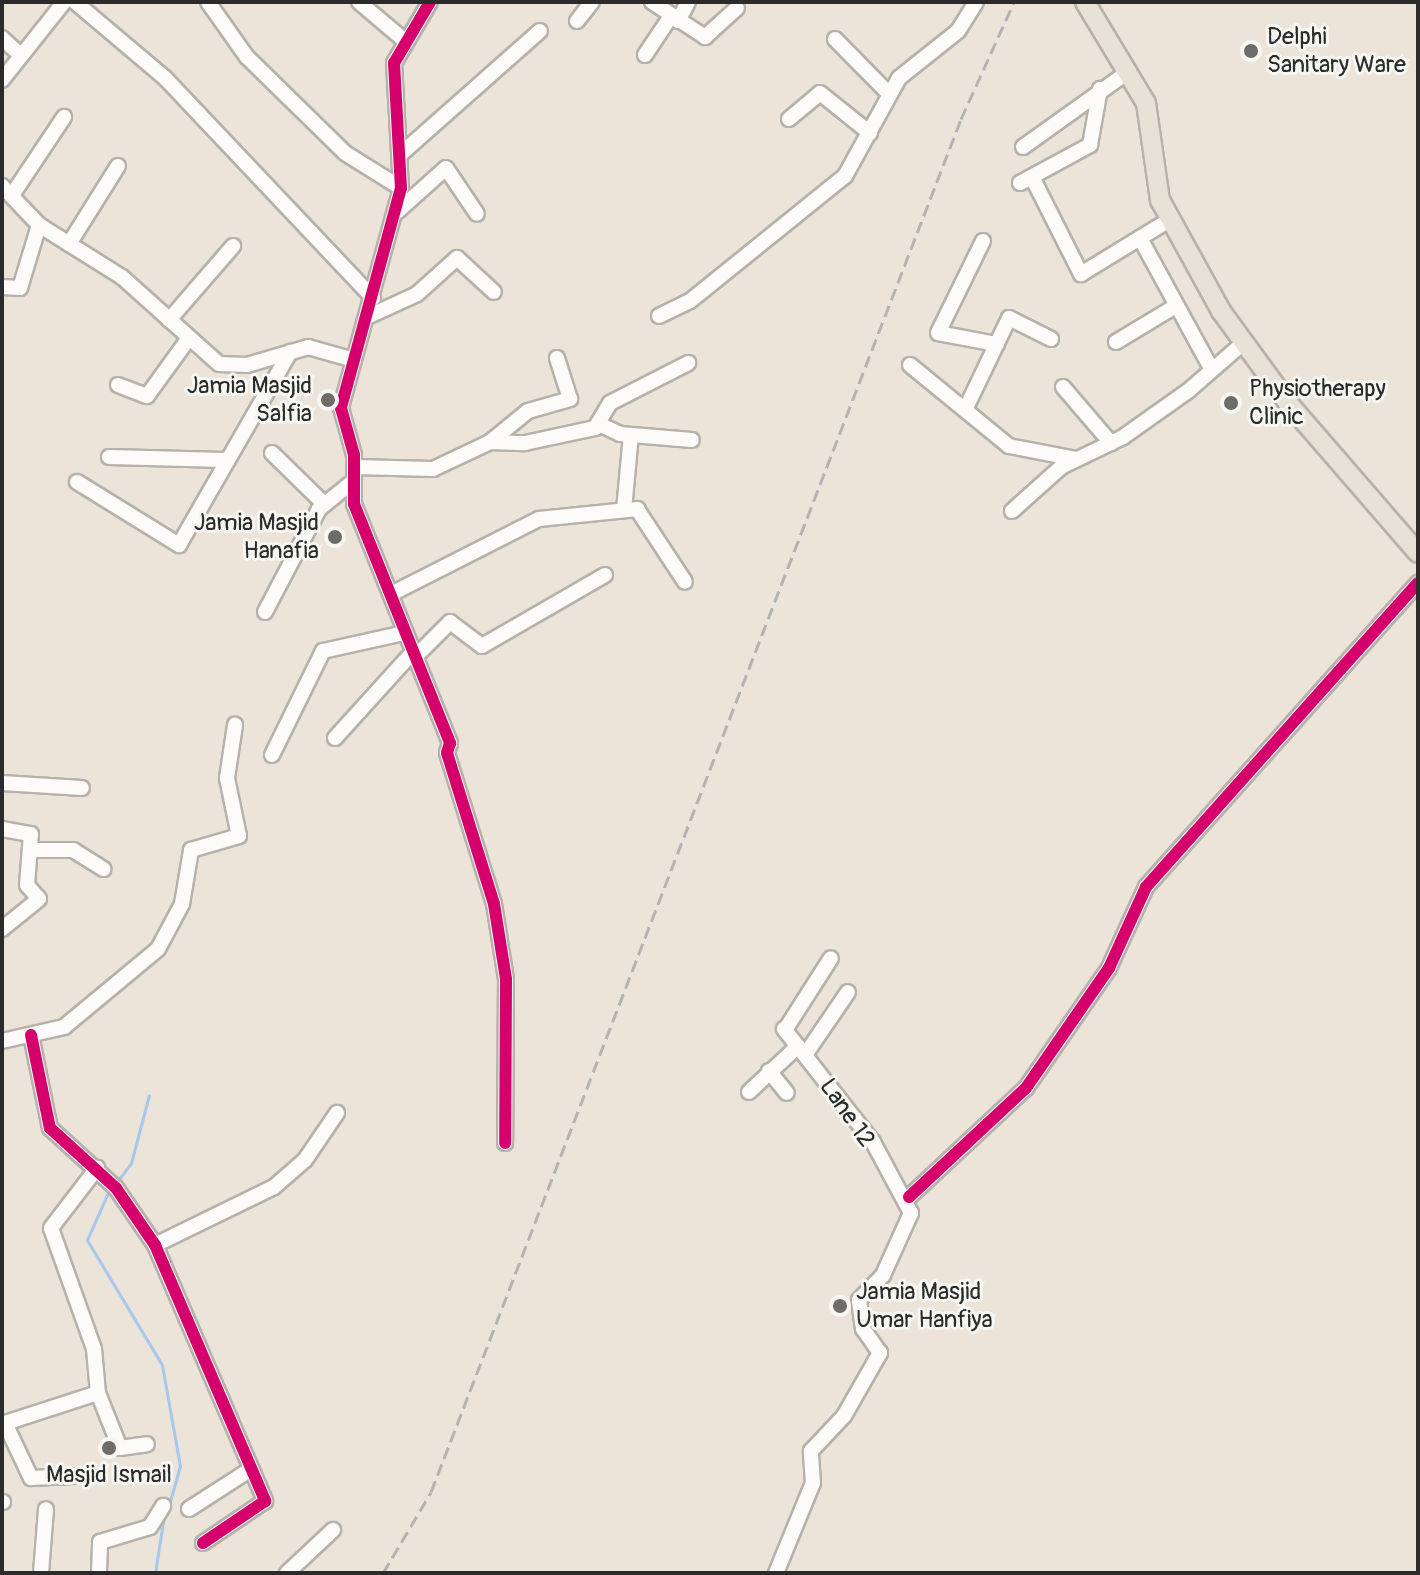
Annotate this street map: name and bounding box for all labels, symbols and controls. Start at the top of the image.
place label: Delphi Sanitary Ware [1267,23,1406,79]
marker: Delphi Sanitary Ware [1242,42,1260,60]
place label: Jamia Masjid Salfia [187,372,312,428]
place label: Physiotherapy Clinic [1249,375,1386,431]
marker: Jamia Masjid Salfia [319,391,337,409]
marker: Physiotherapy Clinic [1220,392,1242,414]
place label: Jamia Masjid Hanafia [194,509,319,565]
marker: Jamia Masjid Hanafia [326,528,344,546]
street label: Lane 12 [813,1073,881,1153]
place label: Jamia Masjid Umar Hanfiya [856,1278,993,1334]
marker: Jamia Masjid Umar Hanfiya [831,1297,849,1315]
marker: Masjid Ismail [100,1439,118,1457]
place label: Masjid Ismail [46,1461,172,1489]

